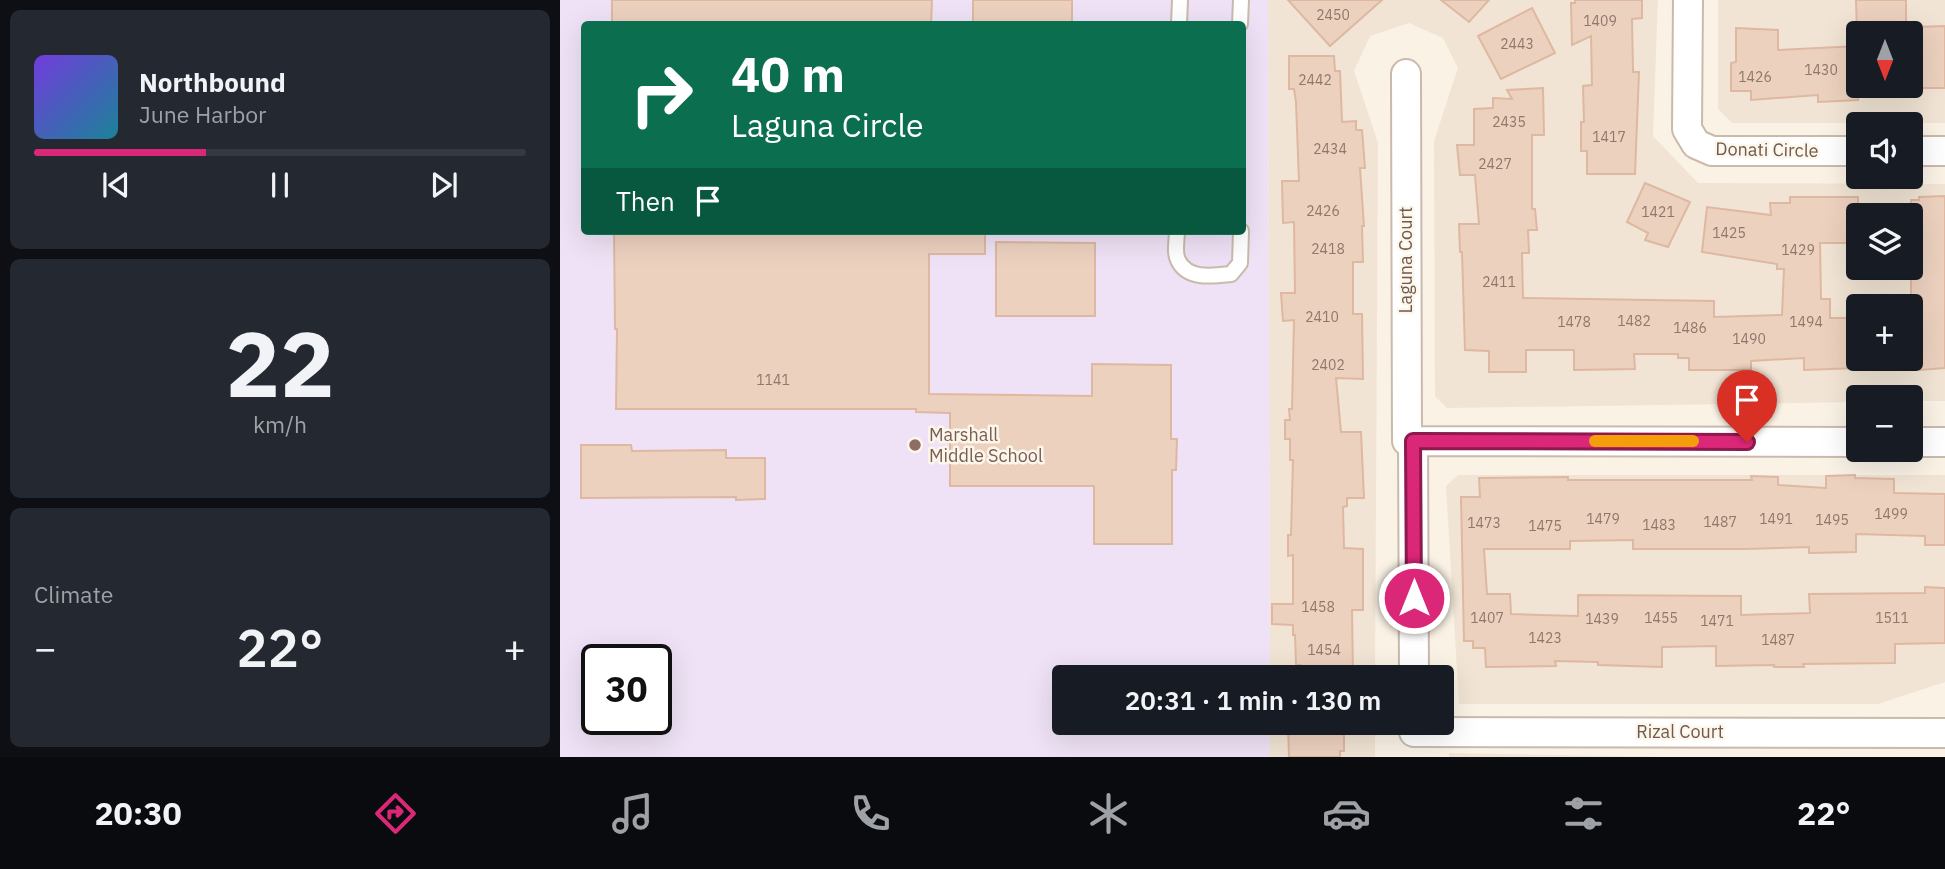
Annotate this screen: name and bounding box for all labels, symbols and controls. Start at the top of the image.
house number: 2450 [1316,6,1350,24]
house number: 1409 [1583,12,1617,30]
north arrow [1846,21,1923,98]
map controls [1846,21,1923,462]
house number: 2443 [1500,35,1534,53]
text: 40 m [731,42,845,105]
icon: right [616,49,707,140]
house number: 1430 [1804,61,1838,79]
text: Northbound [139,65,286,99]
house number: 1426 [1738,68,1772,86]
house number: 2442 [1298,71,1332,89]
text: June Harbor [139,99,267,129]
text: Laguna Circle [731,104,924,146]
button: sound [1846,112,1923,189]
house number: 2435 [1492,113,1526,131]
house number: 1417 [1592,128,1626,146]
street label: Donati Circle [1715,137,1819,162]
house number: 2434 [1313,140,1347,158]
house number: 2427 [1478,155,1512,173]
icon: previous [97,166,135,204]
icon: pause [261,166,299,204]
icon: next [425,166,463,204]
icon: arrive [689,182,727,220]
text: Then [616,184,675,218]
house number: 2426 [1306,202,1340,220]
house number: 1421 [1641,203,1675,221]
button: layers [1846,203,1923,280]
street label: Laguna Court [1394,207,1417,313]
house number: 1425 [1712,224,1746,242]
house number: 2418 [1311,240,1345,258]
house number: 1429 [1781,241,1815,259]
house number: 2411 [1482,273,1516,291]
button: + [1846,294,1923,371]
text: 22 [225,304,335,422]
house number: 2410 [1305,308,1339,326]
house number: 1482 [1617,312,1651,330]
house number: 1478 [1557,313,1591,331]
house number: 1494 [1789,313,1823,331]
house number: 1486 [1673,319,1707,337]
house number: 1490 [1732,330,1766,348]
house number: 2402 [1311,356,1345,374]
pin [1717,370,1777,442]
house number: 1141 [756,371,790,389]
icon: arrive [1728,381,1766,419]
button: − [1846,385,1923,462]
text: km/h [253,409,307,439]
place label: Marshall Middle School [929,423,1043,467]
marker: Marshall Middle School [907,437,923,453]
house number: 1499 [1874,505,1908,523]
house number: 1479 [1586,510,1620,528]
house number: 1491 [1759,510,1793,528]
house number: 1495 [1815,511,1849,529]
house number: 1487 [1703,513,1737,531]
house number: 1473 [1467,514,1501,532]
house number: 1483 [1642,516,1676,534]
house number: 1475 [1528,517,1562,535]
position arrow [1377,561,1451,635]
text: Climate [34,579,113,609]
house number: 1458 [1301,598,1335,616]
house number: 1407 [1470,609,1504,627]
house number: 1455 [1644,609,1678,627]
house number: 1511 [1875,609,1909,627]
house number: 1439 [1585,610,1619,628]
house number: 1471 [1700,612,1734,630]
text: 22° [237,614,323,681]
text: − [34,623,57,672]
text: + [503,623,526,672]
house number: 1423 [1528,629,1562,647]
house number: 1487 [1761,631,1795,649]
house number: 1454 [1307,641,1341,659]
speed limit sign: 30 [581,644,672,735]
text: 20:31 · 1 min · 130 m [1125,683,1381,717]
street label: Rizal Court [1636,720,1724,743]
icon: directions [371,789,420,838]
icon: music [608,789,657,838]
icon: phone [846,789,895,838]
icon: climate [1084,789,1133,838]
icon: car [1322,789,1371,838]
icon: filters [1559,789,1608,838]
text: 20:30 [94,792,182,834]
text: 22° [1797,792,1851,834]

